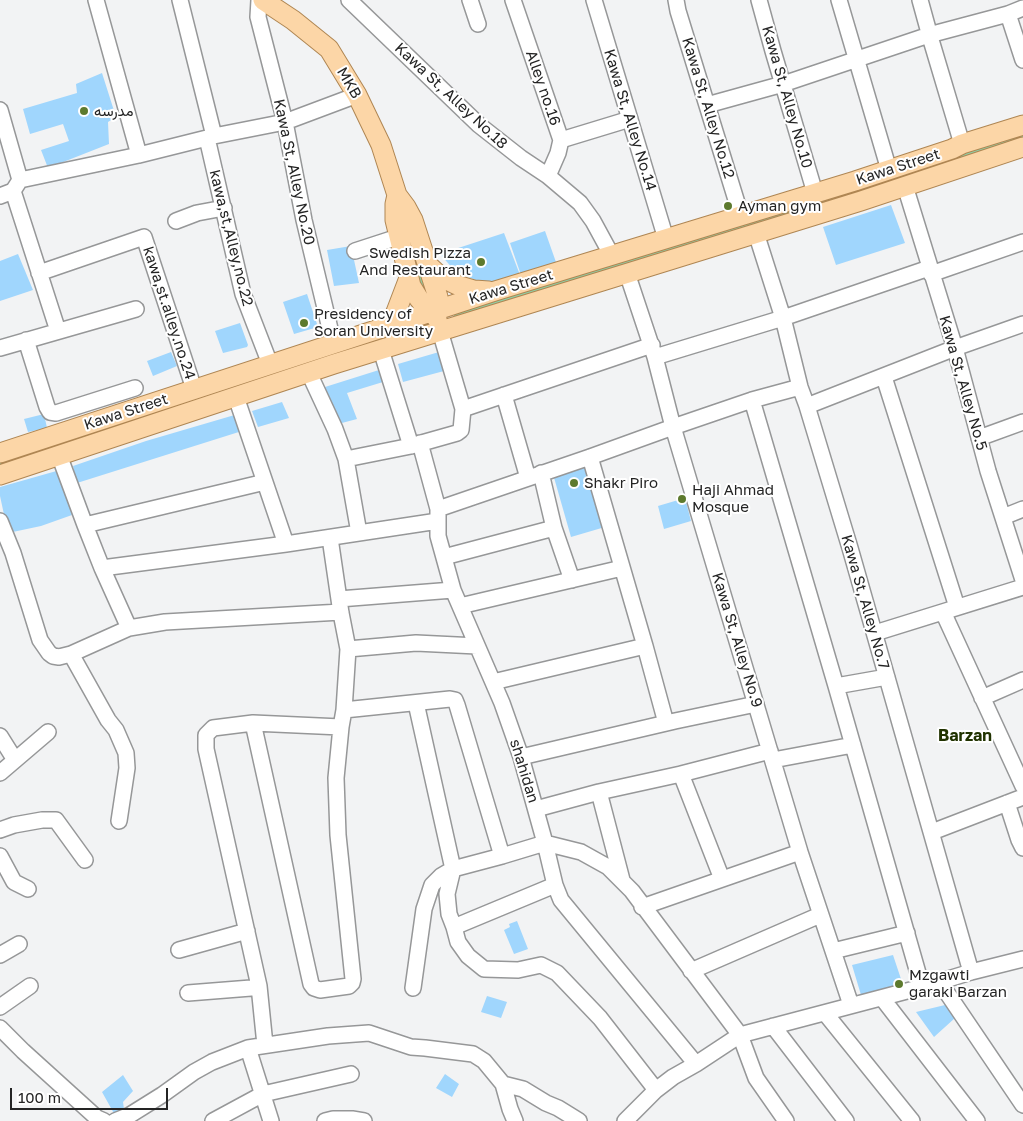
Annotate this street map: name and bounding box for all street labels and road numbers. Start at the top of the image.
street label: Kawa St, Alley No.10 [758,24,816,170]
street label: Kawa St, Alley No.12 [678,35,738,181]
street label: Kawa St, Alley No.18 [391,39,511,153]
street label: Kawa St, Alley No.14 [600,47,660,193]
street label: Alley no.16 [522,48,564,128]
street label: MKB [333,64,365,102]
street label: Kawa St, Alley No.20 [270,97,318,247]
street label: Kawa Street [854,145,942,189]
street label: kawa,st,Alley,no.22 [205,168,257,308]
street label: kawa,st.alley.no.24 [139,244,199,382]
street label: Kawa Street [467,266,555,308]
street label: Kawa St, Alley No.5 [935,313,991,453]
street label: Kawa Street [82,390,170,434]
street label: Kawa St, Alley No.7 [837,533,893,671]
street label: Kawa St, Alley No.9 [708,570,766,710]
street label: shahidan [506,737,542,805]

